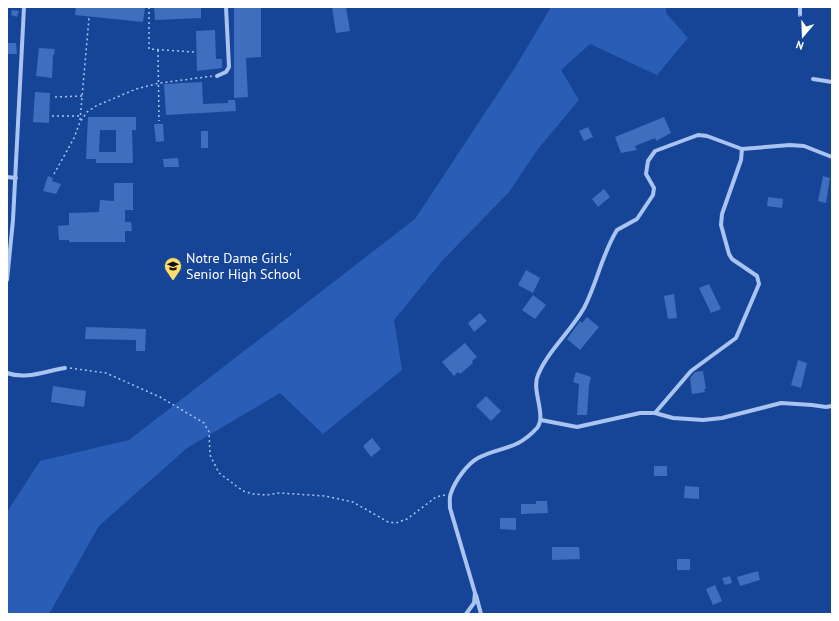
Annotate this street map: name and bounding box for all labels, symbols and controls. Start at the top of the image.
north arrow [783,16,823,56]
text: N [794,38,805,53]
place label: Notre Dame Girls' Senior High School [186,249,301,283]
school or university icon: Notre Dame Girls' Senior High School [163,256,183,281]

